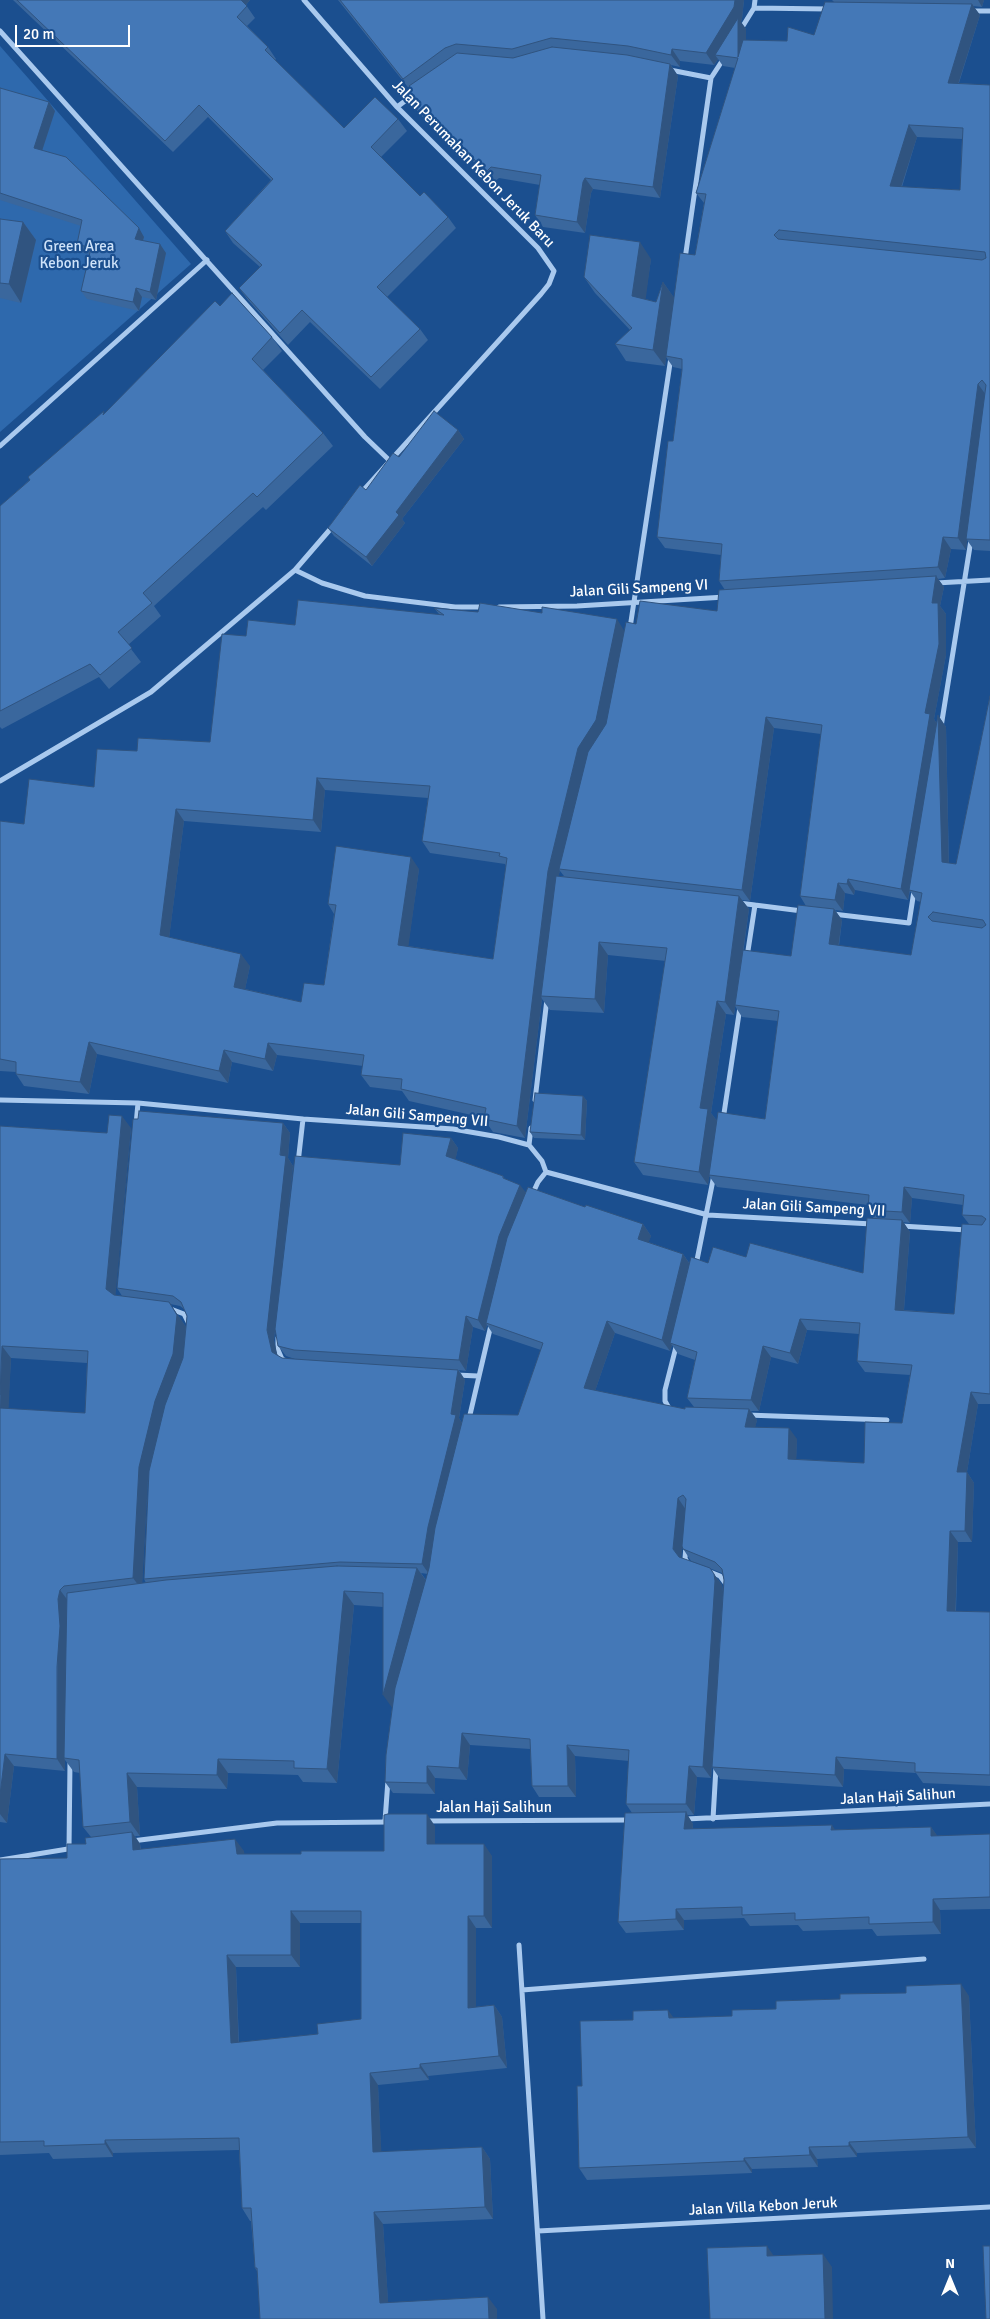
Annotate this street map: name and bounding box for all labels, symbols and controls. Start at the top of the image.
scale bar [18,15,132,47]
text: 20 m [23,25,54,43]
street label: Jalan Perumahan Kebon Jeruk Baru [388,76,558,252]
park label: Green Area Kebon Jeruk [40,238,118,273]
street label: Jalan Gili Sampeng VI [569,576,709,602]
street label: Jalan Gili Sampeng VII [345,1101,489,1131]
street label: Jalan Gili Sampeng VII [742,1195,886,1221]
street label: Jalan Haji Salihun [840,1785,956,1809]
street label: Jalan Haji Salihun [436,1799,552,1817]
street label: Jalan Villa Kebon Jeruk [688,2194,838,2220]
north arrow [925,2254,975,2304]
text: N [945,2255,955,2272]

